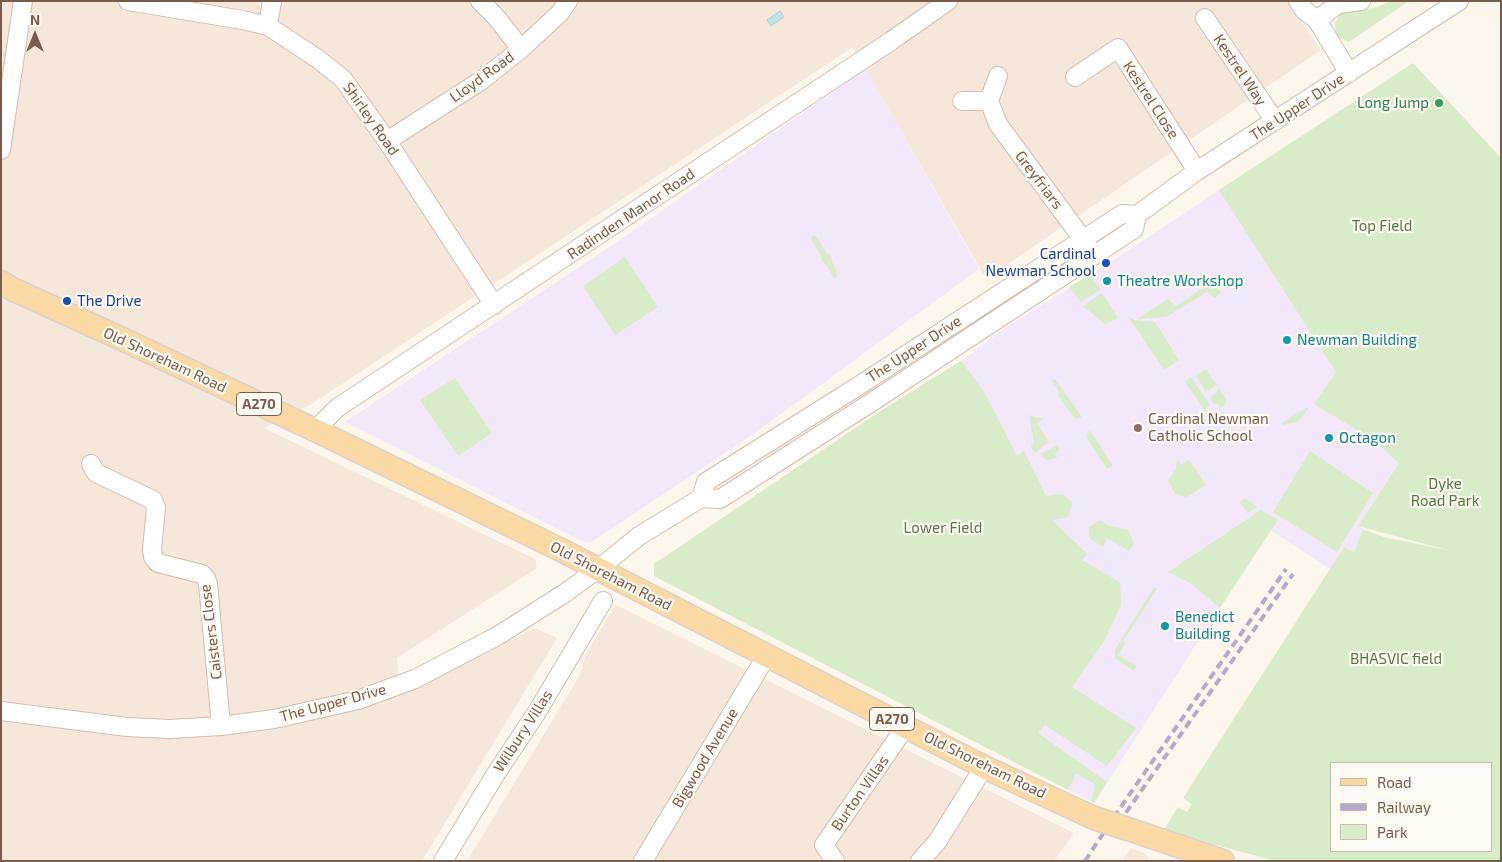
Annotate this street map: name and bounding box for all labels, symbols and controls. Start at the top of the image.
north arrow [10,10,60,60]
text: N [30,11,40,28]
street label: Kestrel Way [1210,31,1270,109]
street label: Lloyd Road [446,48,518,106]
street label: Kestrel Close [1119,58,1183,142]
street label: The Upper Drive [1246,70,1348,144]
street label: Shirley Road [339,79,403,159]
place label: Long Jump [1357,94,1429,112]
marker: Long Jump [1433,97,1445,109]
street label: Greyfriars [1011,147,1067,213]
street label: Radinden Manor Road [564,165,698,263]
park label: Top Field [1352,217,1412,235]
place label: Cardinal Newman School [986,245,1096,280]
marker: Cardinal Newman School [1100,257,1112,269]
place label: Theatre Workshop [1117,272,1243,290]
marker: Theatre Workshop [1101,275,1113,287]
place label: The Drive [77,292,141,310]
marker: The Drive [61,295,73,307]
street label: The Upper Drive [863,312,965,386]
street label: Old Shoreham Road [101,324,229,396]
place label: Newman Building [1297,331,1417,349]
marker: Newman Building [1281,334,1293,346]
road number: A270 [236,392,282,416]
place label: Cardinal Newman Catholic School [1148,410,1269,445]
marker: Cardinal Newman Catholic School [1132,422,1144,434]
place label: Octagon [1339,429,1396,447]
marker: Octagon [1323,432,1335,444]
park label: Dyke Road Park [1411,475,1479,510]
park label: Lower Field [904,519,982,537]
street label: Old Shoreham Road [547,538,675,614]
street label: Caisters Close [196,583,226,681]
place label: Benedict Building [1175,608,1234,643]
marker: Benedict Building [1159,620,1171,632]
park label: BHASVIC field [1350,650,1442,668]
street label: The Upper Drive [278,680,388,726]
street label: Wilbury Villas [490,687,556,775]
street label: Bigwood Avenue [668,705,742,811]
road number: A270 [870,708,914,731]
street label: Old Shoreham Road [921,728,1049,802]
street label: Burton Villas [827,752,893,834]
legend [1330,762,1492,852]
text: Road [1377,773,1412,791]
text: Railway [1377,798,1431,816]
text: Park [1377,823,1408,841]

